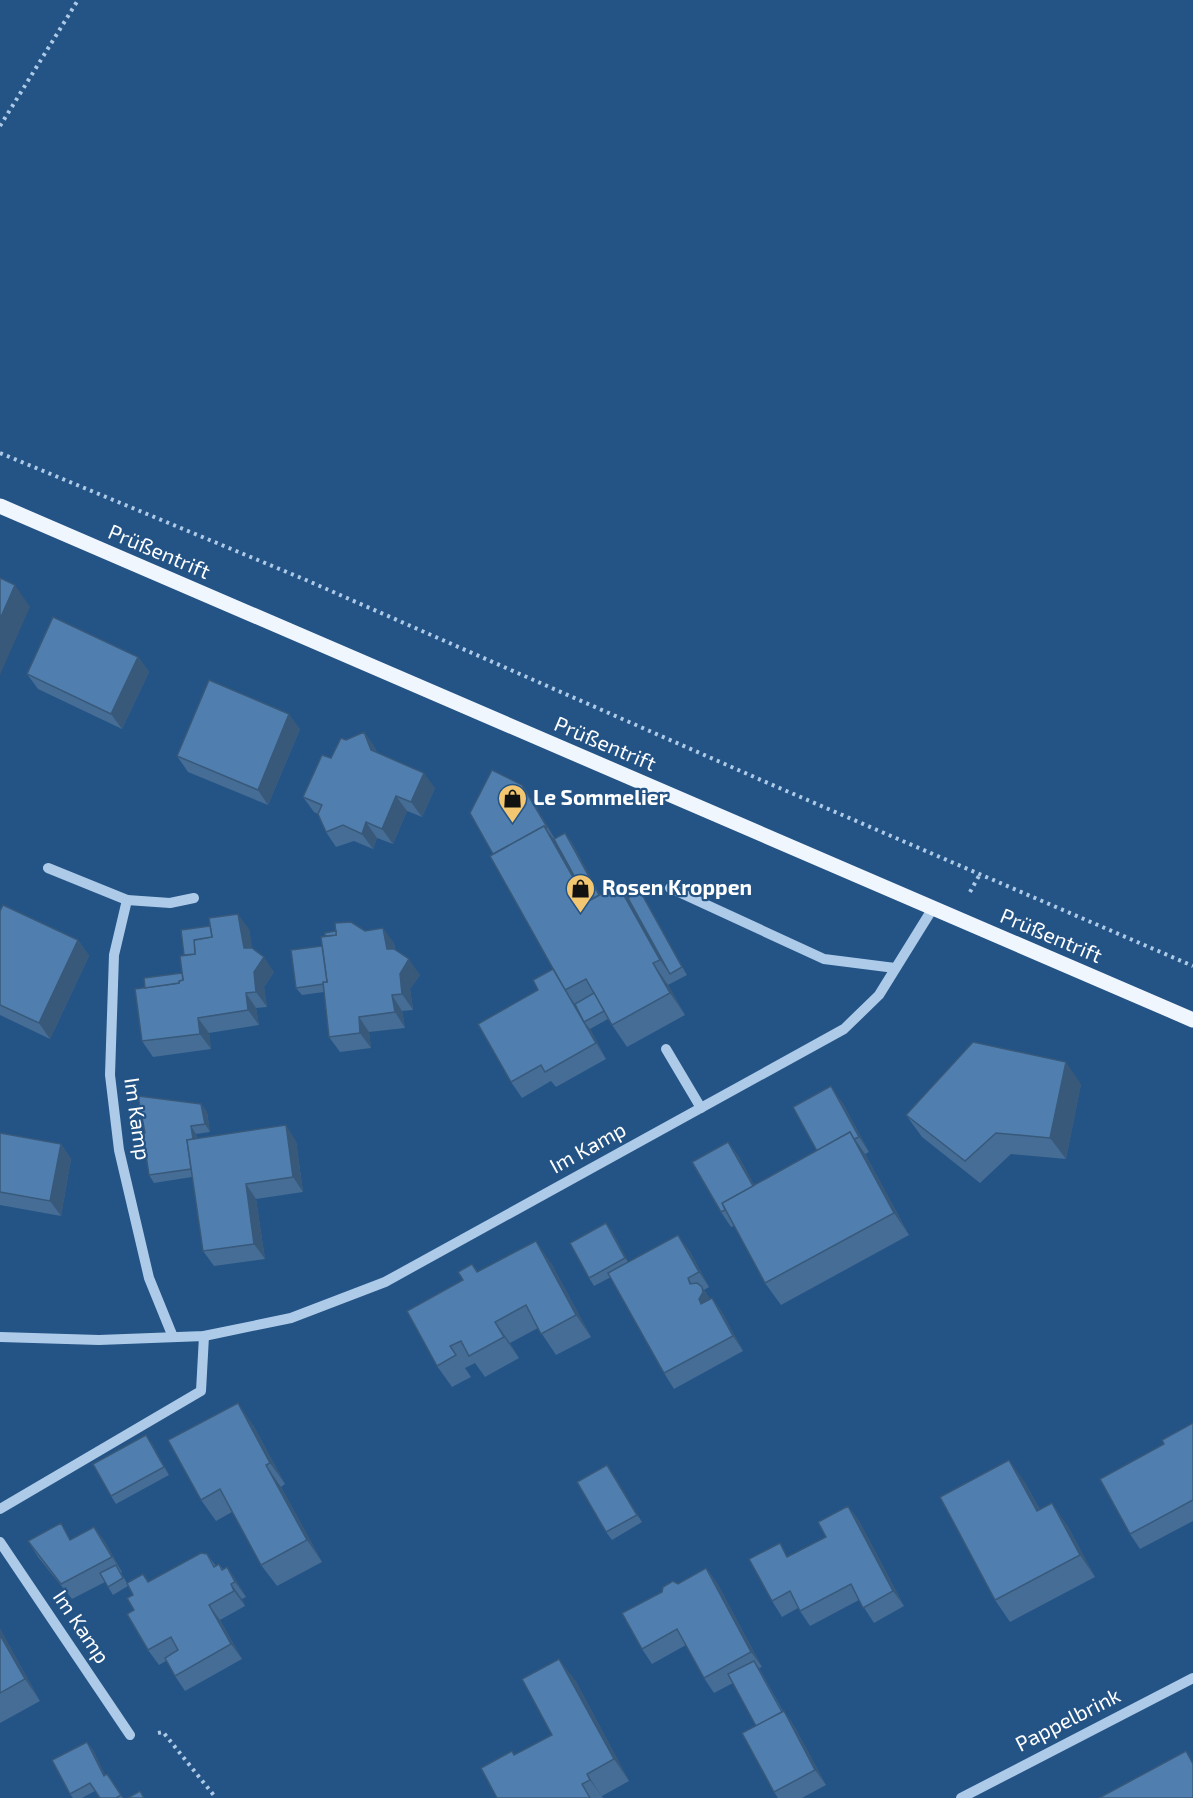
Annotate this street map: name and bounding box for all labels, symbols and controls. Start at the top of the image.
street label: Prüßentrift [105,518,214,583]
street label: Prüßentrift [551,710,660,775]
shop icon: Le Sommelier [496,782,528,824]
place label: Le Sommelier [533,784,668,809]
shop icon: Rosen Kroppen [565,872,597,914]
place label: Rosen Kroppen [602,874,752,899]
street label: Prüßentrift [997,902,1106,967]
street label: Im Kamp [120,1076,157,1162]
street label: Im Kamp [545,1116,630,1178]
street label: Im Kamp [49,1585,116,1668]
street label: Pappelbrink [1011,1681,1124,1756]

